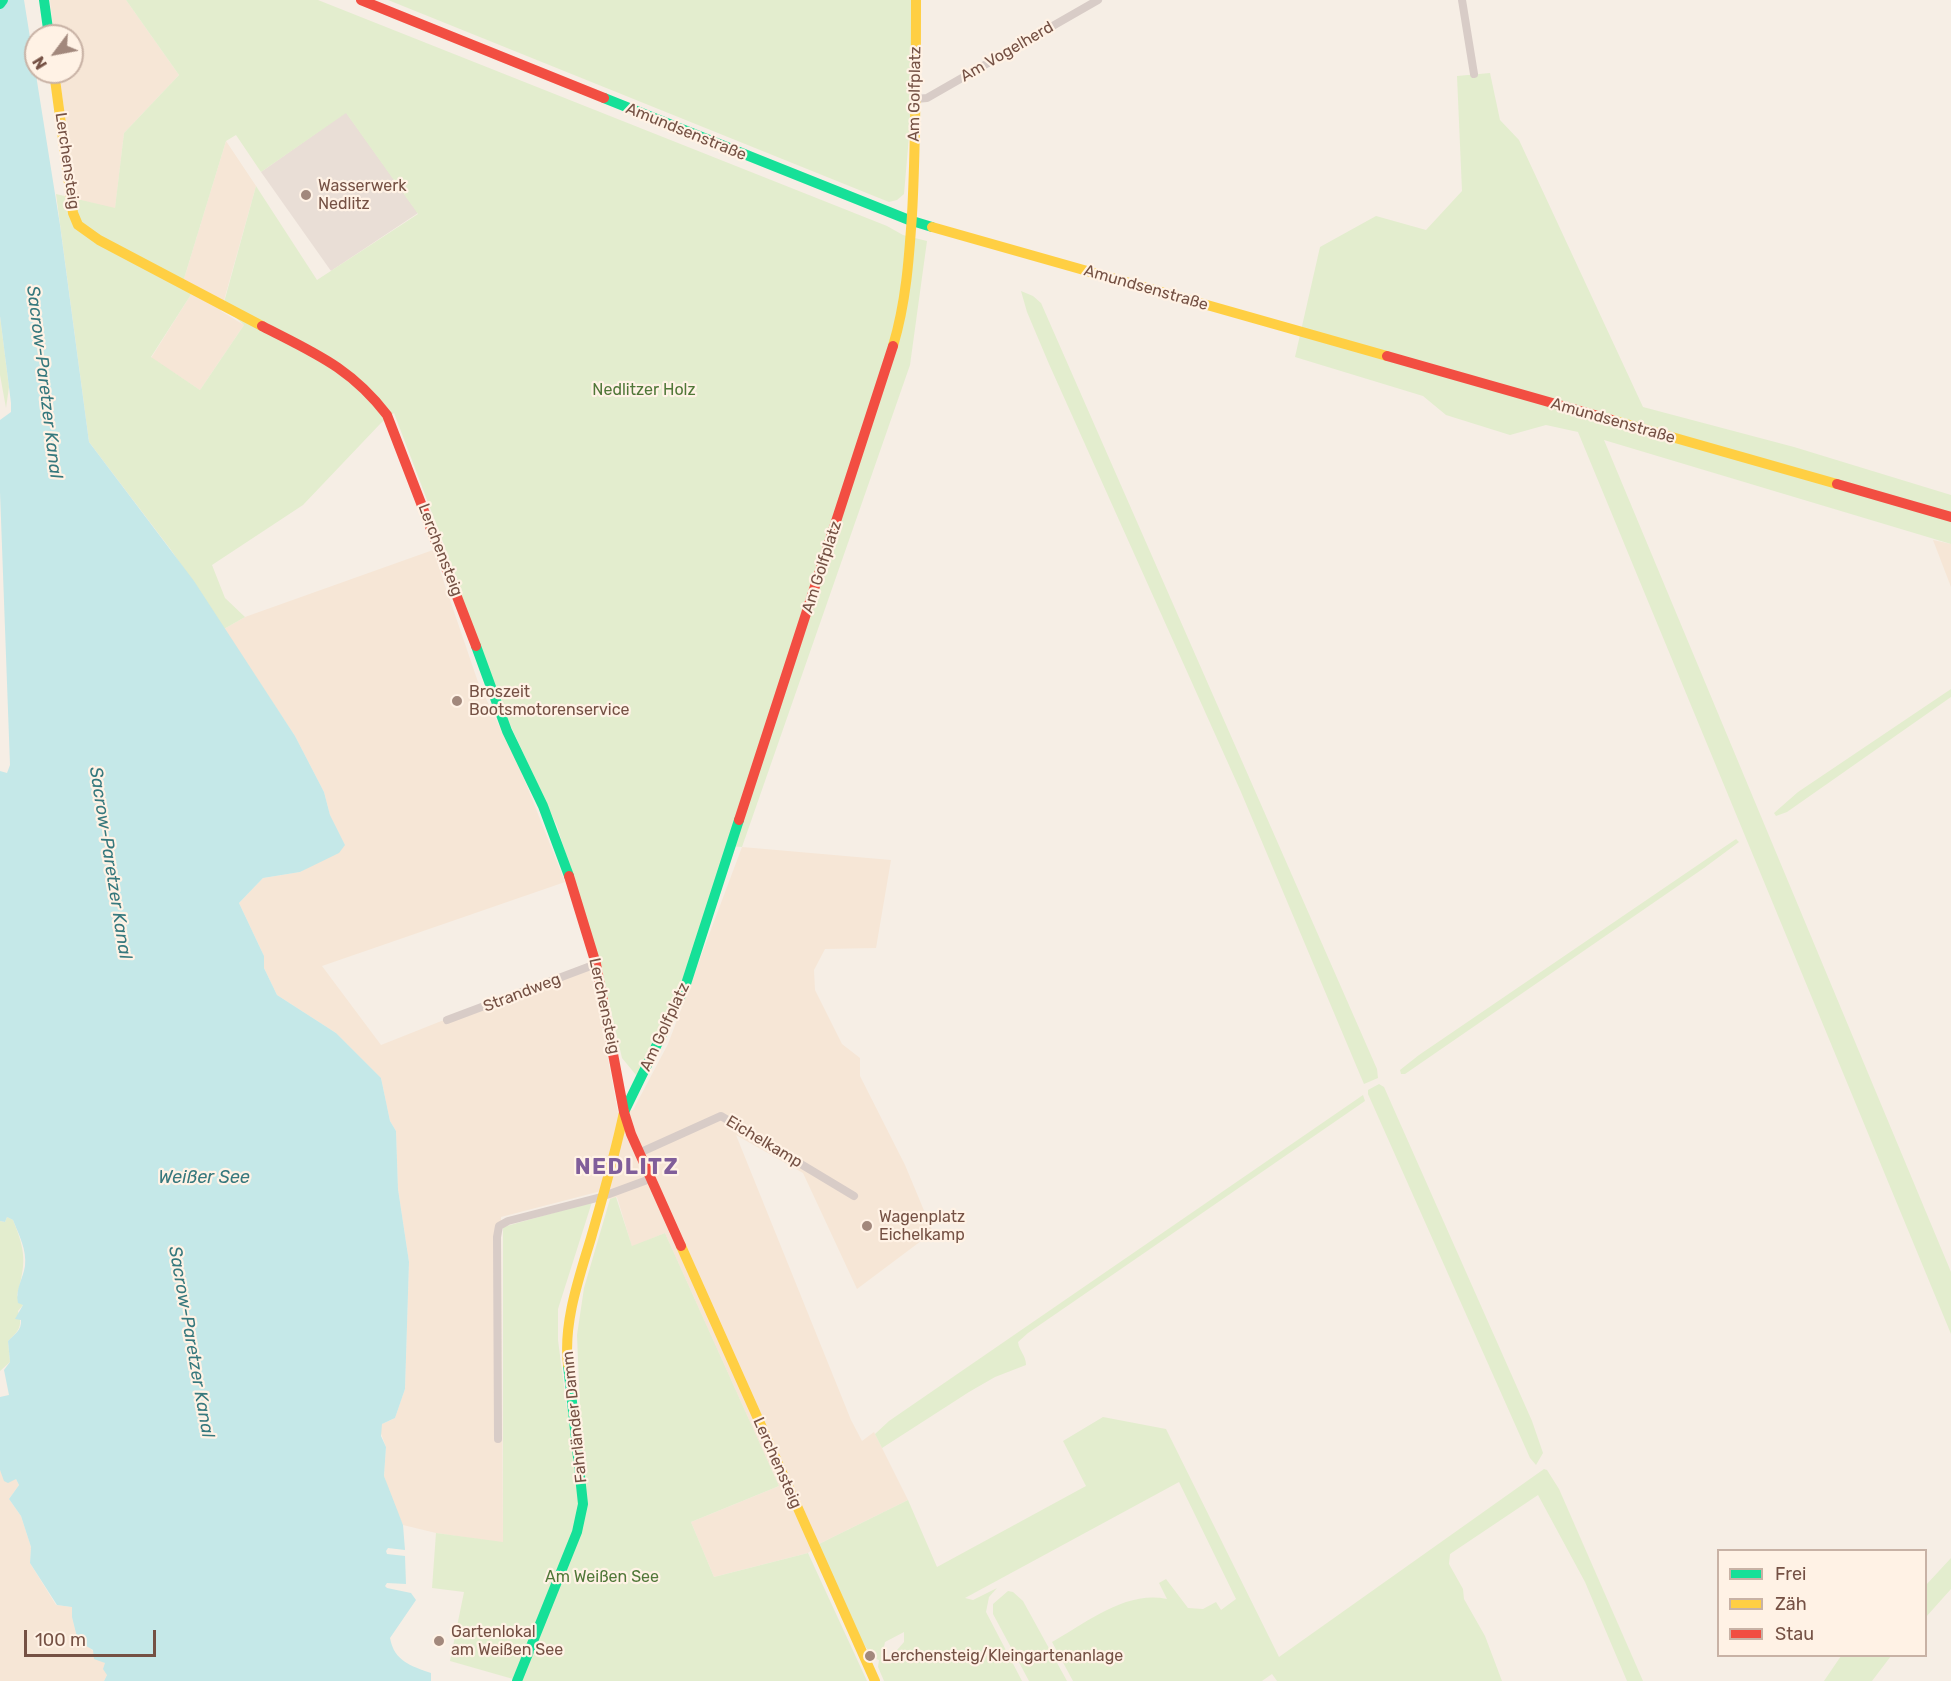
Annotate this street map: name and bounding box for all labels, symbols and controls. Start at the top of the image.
street label: Am Vogelherd [957,18,1057,86]
north arrow [24,24,84,84]
street label: Am Golfplatz [905,46,925,142]
text: N [29,53,51,73]
street label: Amundsenstraße [623,99,749,165]
street label: Lerchensteig [51,111,83,211]
place label: Wasserwerk Nedlitz [318,176,407,214]
marker: Wasserwerk Nedlitz [299,188,313,202]
street label: Amundsenstraße [1082,261,1210,315]
water label: Sacrow-Paretzer Kanal [21,284,67,480]
park label: Nedlitzer Holz [592,380,696,400]
street label: Amundsenstraße [1549,394,1677,448]
street label: Lerchensteig [414,501,466,599]
street label: Am Golfplatz [798,519,846,615]
place label: Broszeit Bootsmotorenservice [469,682,629,720]
marker: Broszeit Bootsmotorenservice [450,694,464,708]
water label: Sacrow-Paretzer Kanal [84,765,136,961]
street label: Lerchensteig [584,956,624,1056]
street label: Strandweg [481,969,563,1017]
street label: Am Golfplatz [636,980,694,1074]
street label: Eichelkamp [722,1112,806,1172]
district label: NEDLITZ [575,1155,679,1181]
water label: Weißer See [158,1167,250,1189]
place label: Wagenplatz Eichelkamp [879,1207,965,1245]
marker: Wagenplatz Eichelkamp [860,1219,874,1233]
water label: Sacrow-Paretzer Kanal [163,1244,219,1440]
street label: Fahrländer Damm [559,1350,591,1484]
street label: Lerchensteig [748,1414,806,1512]
legend [1717,1549,1927,1657]
text: Frei [1775,1563,1806,1585]
park label: Am Weißen See [545,1567,659,1587]
text: Zäh [1775,1593,1807,1615]
scale bar [27,1618,159,1656]
place label: Gartenlokal am Weißen See [451,1622,563,1660]
text: Stau [1775,1623,1814,1645]
text: 100 m [35,1629,86,1651]
marker: Gartenlokal am Weißen See [432,1634,446,1648]
place label: Lerchensteig/Kleingartenanlage [882,1646,1123,1666]
marker: Lerchensteig/Kleingartenanlage [863,1649,877,1663]

